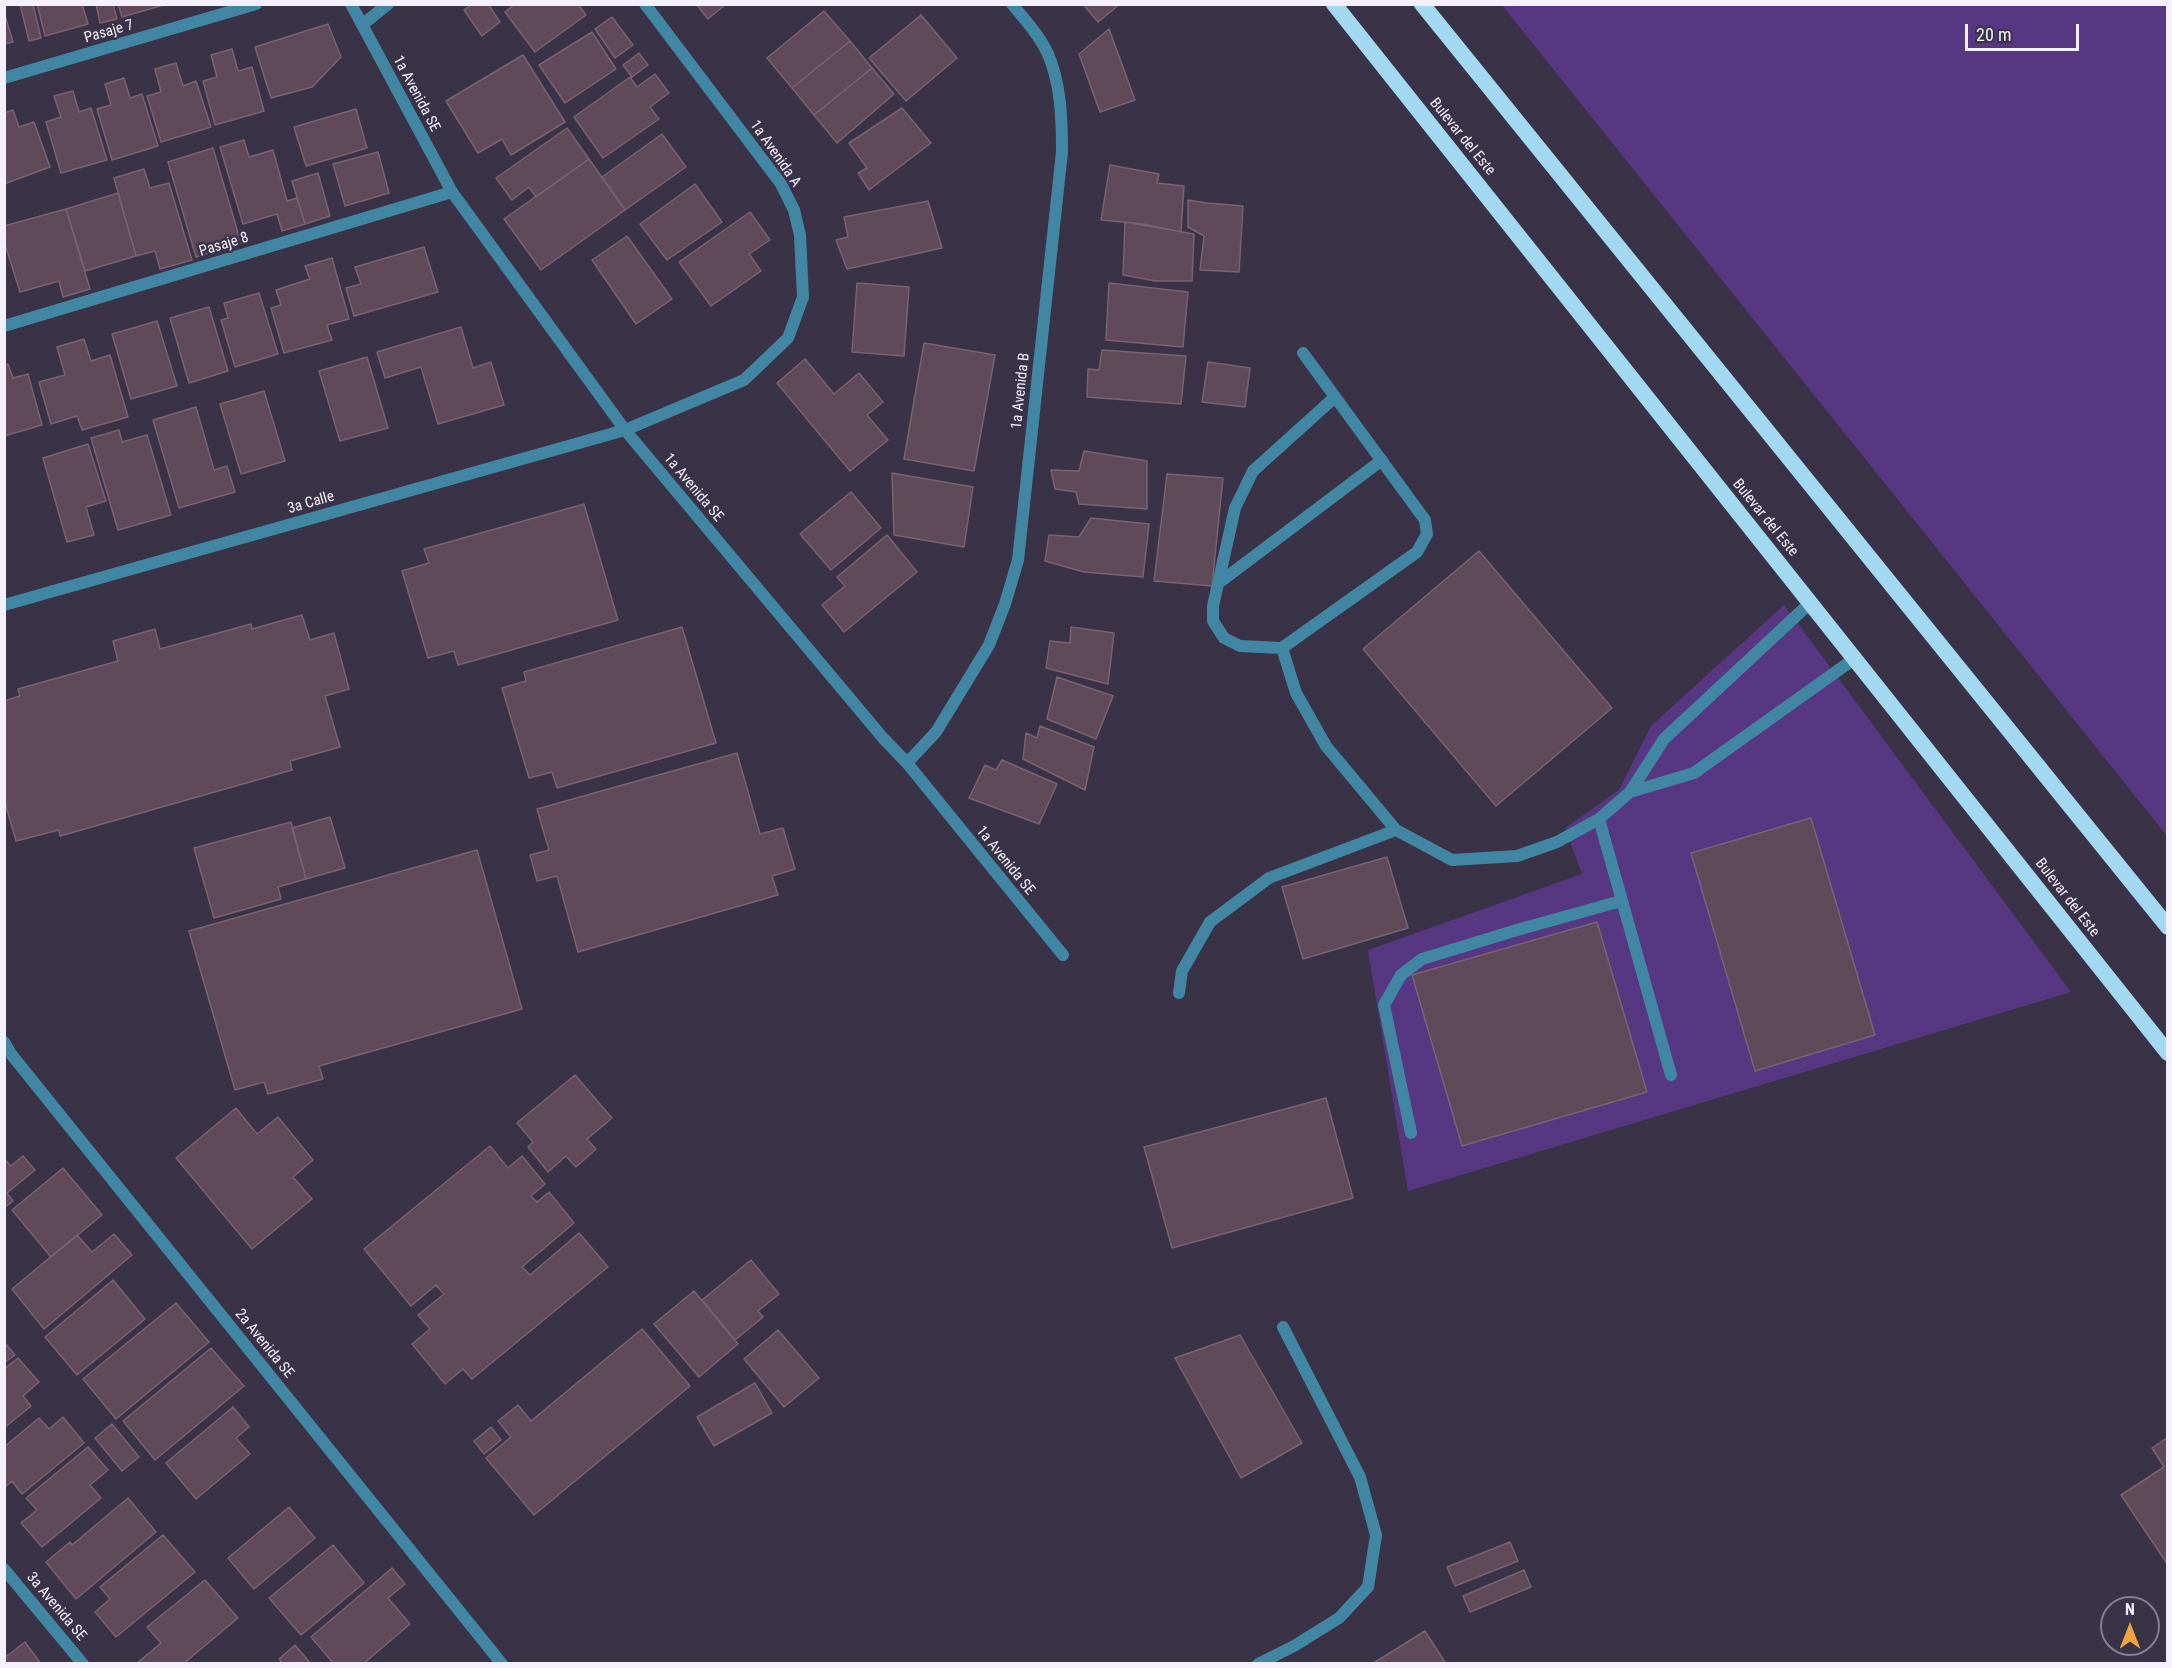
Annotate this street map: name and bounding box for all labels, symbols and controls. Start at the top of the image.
scale bar [1968,12,2082,50]
street label: Pasaje 7 [82,16,136,48]
text: 20 m [1976,24,2011,45]
street label: 1a Avenida SE [388,53,444,135]
street label: Bulevar del Este [1425,95,1499,179]
street label: 1a Avenida A [746,117,804,191]
street label: Pasaje 8 [197,229,251,261]
street label: 1a Avenida B [1008,352,1034,430]
street label: 1a Avenida SE [659,450,727,526]
street label: Bulevar del Este [1728,476,1802,560]
street label: 3a Calle [286,488,336,518]
street label: 1a Avenida SE [972,823,1038,899]
street label: Bulevar del Este [2031,855,2103,941]
street label: 2a Avenida SE [231,1306,297,1382]
street label: 3a Avenida SE [22,1569,90,1645]
north arrow [2100,1596,2160,1656]
text: N [2125,1600,2135,1619]

